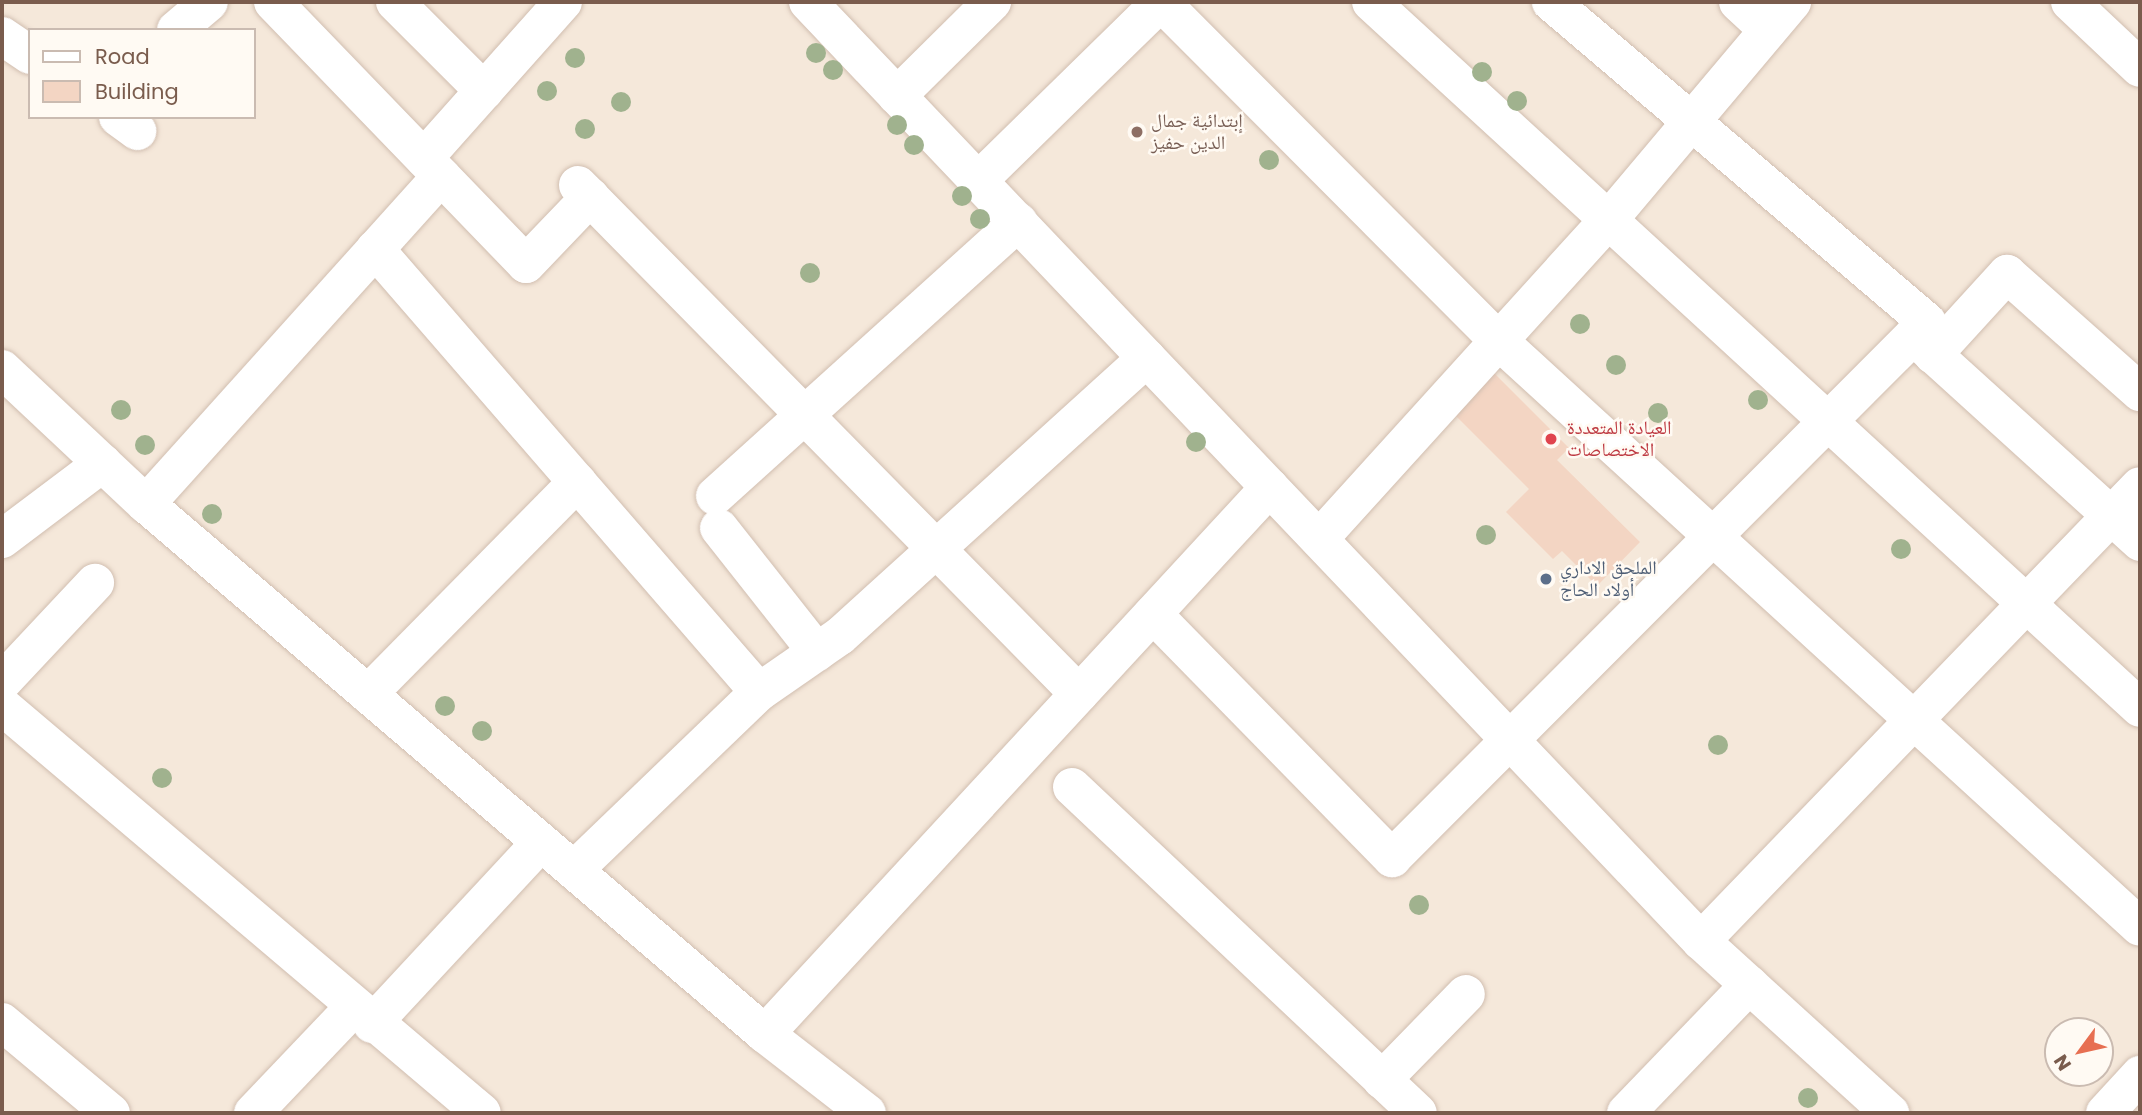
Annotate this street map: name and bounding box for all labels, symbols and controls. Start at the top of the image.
legend [28,28,256,119]
text: Road [95,42,150,71]
text: Building [95,77,179,106]
place label: إبتدائية جمال الدين حفيز [1151,110,1243,154]
marker: إبتدائية جمال الدين حفيز [1129,124,1145,140]
place label: العيادة المتعددة الاختصاصات [1567,417,1671,461]
marker: العيادة المتعددة الاختصاصات [1541,429,1561,449]
place label: الملحق الاداري أولاد الحاج [1560,557,1657,601]
marker: الملحق الاداري أولاد الحاج [1538,571,1554,587]
north arrow [2044,1017,2114,1087]
text: N [2047,1049,2078,1076]

